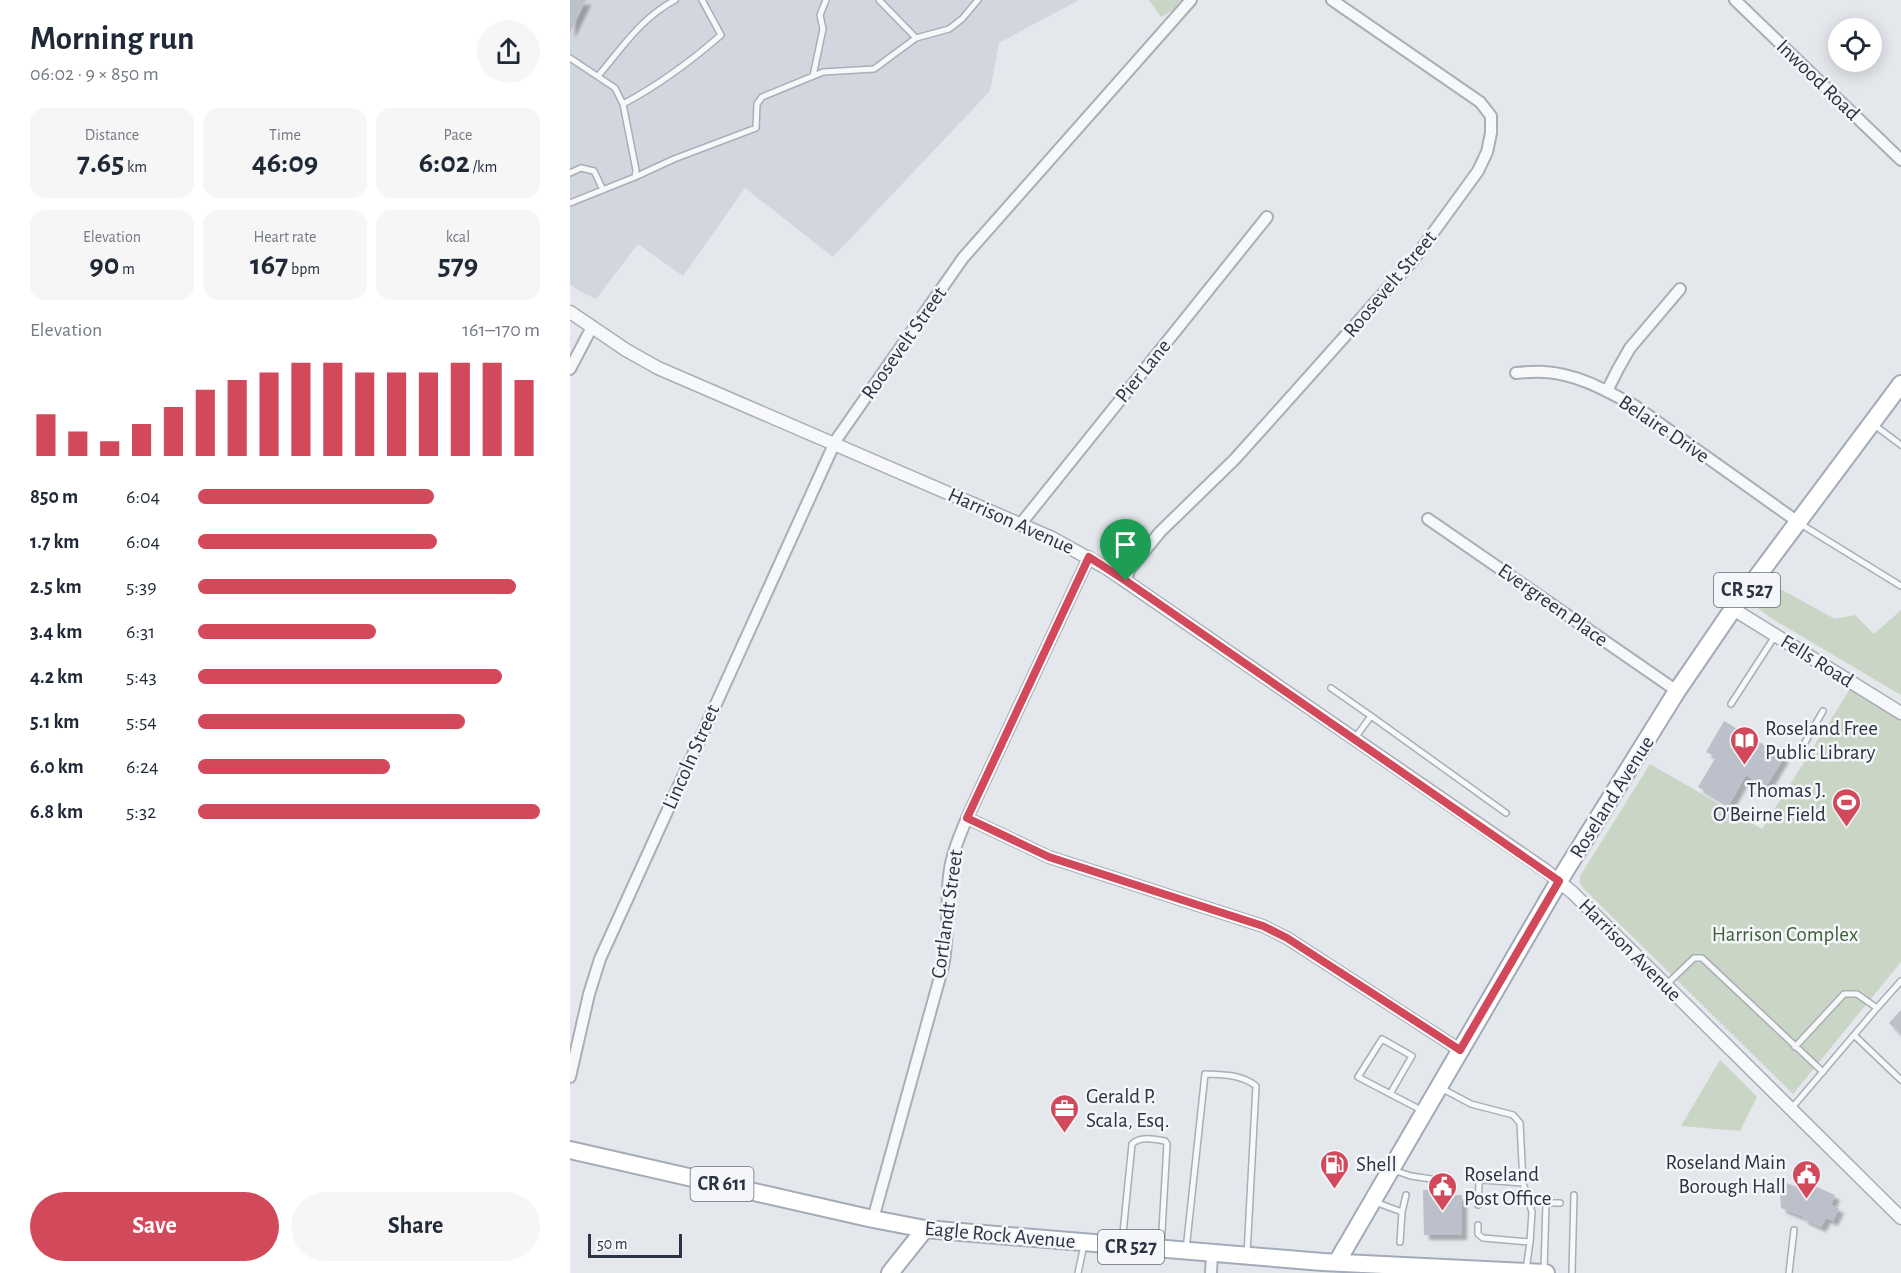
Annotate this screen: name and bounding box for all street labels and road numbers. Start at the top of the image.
street label: Inwood Road [1772,35,1864,125]
street label: Roosevelt Street [1340,226,1441,341]
street label: Roosevelt Street [858,283,951,403]
street label: Pier Lane [1111,335,1175,407]
street label: Belaire Drive [1615,391,1713,467]
street label: Harrison Avenue [945,484,1077,558]
street label: Evergreen Place [1494,559,1612,651]
road number: CR 527 [1714,573,1780,607]
street label: Fells Road [1777,631,1857,692]
street label: Lincoln Street [659,701,723,812]
street label: Roseland Avenue [1566,732,1658,862]
street label: Cortlandt Street [928,848,966,980]
street label: Harrison Avenue [1575,895,1685,1005]
road number: CR 611 [690,1167,754,1201]
street label: Eagle Rock Avenue [924,1218,1076,1252]
road number: CR 527 [1098,1230,1164,1264]

